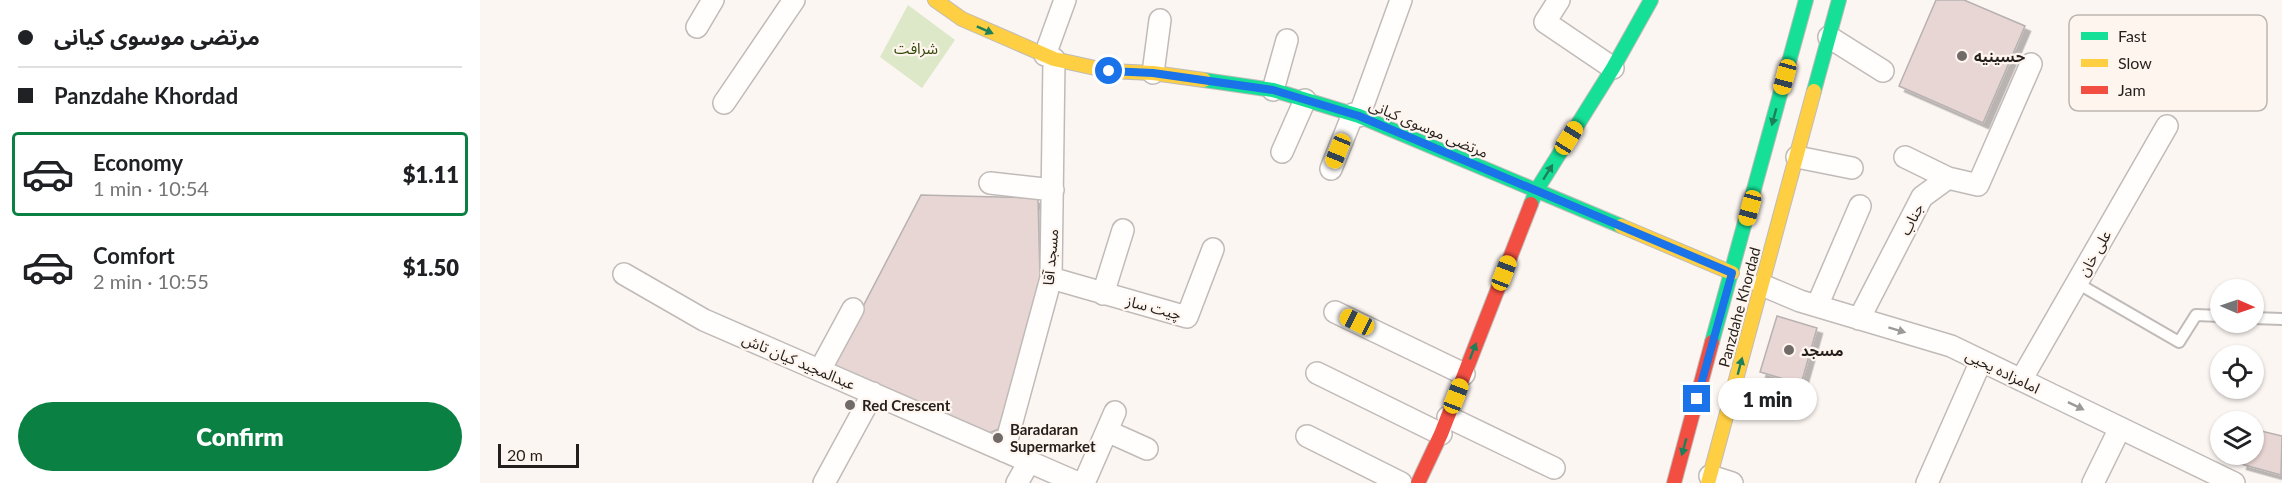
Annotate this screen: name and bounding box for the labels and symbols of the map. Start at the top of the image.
legend [2069,15,2267,111]
one-way arrow [976,25,994,35]
text: Fast [2118,26,2147,45]
park label: شرافت [894,39,938,58]
place label: حسینیه [1974,47,2026,65]
marker: حسینیه [1955,49,1969,63]
text: Slow [2118,53,2152,72]
route start [1095,57,1122,84]
car [1772,57,1798,97]
text: Jam [2118,80,2146,99]
street label: مرتضی موسوی کیانی [1367,95,1491,162]
one-way arrow [1769,108,1779,126]
car [1552,118,1586,158]
car [1323,131,1353,171]
one-way arrow [1542,164,1553,180]
car [1737,188,1763,228]
street label: جناب [1895,200,1927,238]
street label: علی خان [2074,226,2115,280]
street label: مسجد آقا [1039,228,1061,286]
street label: Panzdahe Khordad [1714,245,1764,369]
car [1489,253,1519,293]
north arrow [2210,279,2264,333]
street label: چیت ساز [1123,291,1184,325]
car [1337,306,1377,338]
one-way arrow [1888,326,1906,335]
street label: عبدالمجید کیان تاش [739,329,859,394]
place label: مسجد [1801,341,1843,359]
one-way arrow [1468,342,1478,360]
marker: مسجد [1782,343,1796,357]
street label: امامزاده یحیی [1962,345,2043,398]
one-way arrow [1736,357,1745,375]
car [1441,376,1471,416]
callout: 1 min [1718,378,1817,420]
route end [1683,385,1710,412]
place label: Red Crescent [862,396,951,414]
marker: Red Crescent [843,398,857,412]
one-way arrow [2067,402,2084,411]
place label: Baradaran Supermarket [1010,420,1096,455]
marker: Baradaran Supermarket [991,431,1005,445]
one-way arrow [1679,438,1688,456]
scale bar [498,441,579,468]

